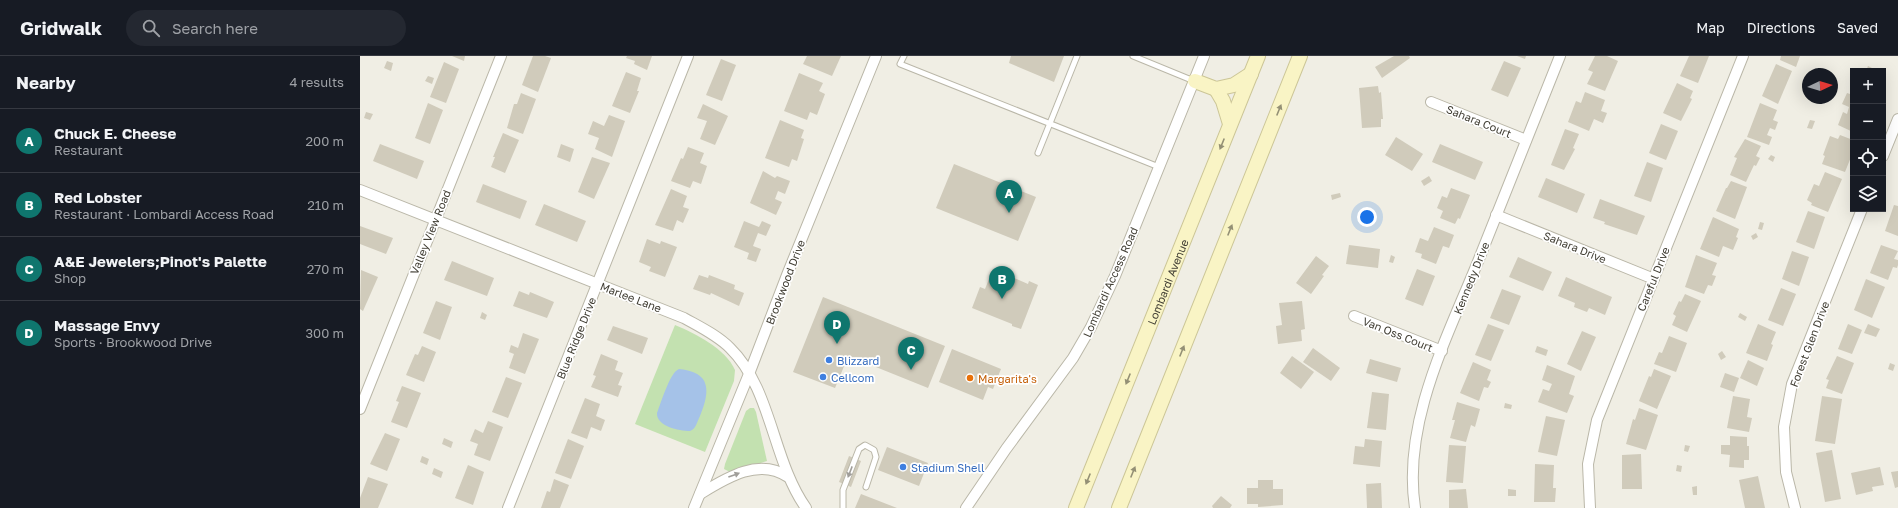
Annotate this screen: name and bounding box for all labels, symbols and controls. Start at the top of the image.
search box [126,10,406,46]
text: Gridwalk [20,16,102,39]
icon: search [140,17,162,39]
text: Search here [172,19,258,37]
text: Map [1696,19,1725,36]
text: Directions [1747,19,1815,36]
text: Saved [1837,19,1878,36]
north arrow [1802,68,1838,104]
map controls [1850,68,1886,212]
button: + [1850,68,1886,104]
text: Nearby [16,72,76,93]
text: 4 results [290,74,344,90]
street label: Sahara Court [1445,102,1513,140]
one-way arrow [1276,103,1282,115]
button: − [1850,104,1886,140]
text: Chuck E. Cheese [54,124,176,142]
text: A [24,133,34,149]
text: 200 m [306,133,344,149]
one-way arrow [1219,139,1225,151]
button: locate [1850,140,1886,176]
text: Restaurant [54,142,123,158]
button: layers [1850,176,1886,212]
pin: A [996,180,1022,213]
text: Red Lobster [54,188,142,206]
street label: Valley View Road [407,188,453,276]
text: B [24,197,34,213]
text: 210 m [307,197,344,213]
text: Restaurant · Lombardi Access Road [54,206,274,222]
your location [1357,207,1377,227]
one-way arrow [1228,224,1234,236]
street label: Lombardi Access Road [1080,225,1140,339]
street label: Sahara Drive [1542,228,1608,266]
street label: Lombardi Avenue [1144,237,1190,326]
street label: Brookwood Drive [763,238,807,326]
street label: Kennedy Drive [1451,240,1491,316]
street label: Careful Drive [1634,245,1672,313]
text: A&E Jewelers;Pinot's Palette [54,252,267,270]
text: C [24,261,34,277]
text: 270 m [307,261,344,277]
pin: B [989,266,1015,299]
text: Shop [54,270,86,286]
street label: Marlee Lane [599,279,663,315]
street label: Blue Ridge Drive [554,295,598,381]
street label: Forest Glen Drive [1787,299,1831,389]
pin: D [824,311,850,344]
street label: Van Oss Court [1361,314,1435,354]
text: Massage Envy [54,316,160,334]
text: D [24,325,34,341]
text: 300 m [306,325,344,341]
text: Sports · Brookwood Drive [54,334,212,350]
pin: C [898,337,924,370]
one-way arrow [1179,345,1185,357]
place label: Blizzard [837,354,879,367]
marker: Blizzard [824,355,834,365]
place label: Cellcom [831,371,874,384]
marker: Cellcom [818,372,828,382]
place label: Margarita's [978,372,1037,385]
marker: Margarita's [965,373,975,383]
one-way arrow [1125,373,1131,385]
place label: Stadium Shell [911,461,985,474]
marker: Stadium Shell [898,462,908,472]
one-way arrow [1131,465,1137,477]
one-way arrow [847,466,853,478]
one-way arrow [728,472,740,478]
one-way arrow [1084,473,1090,485]

